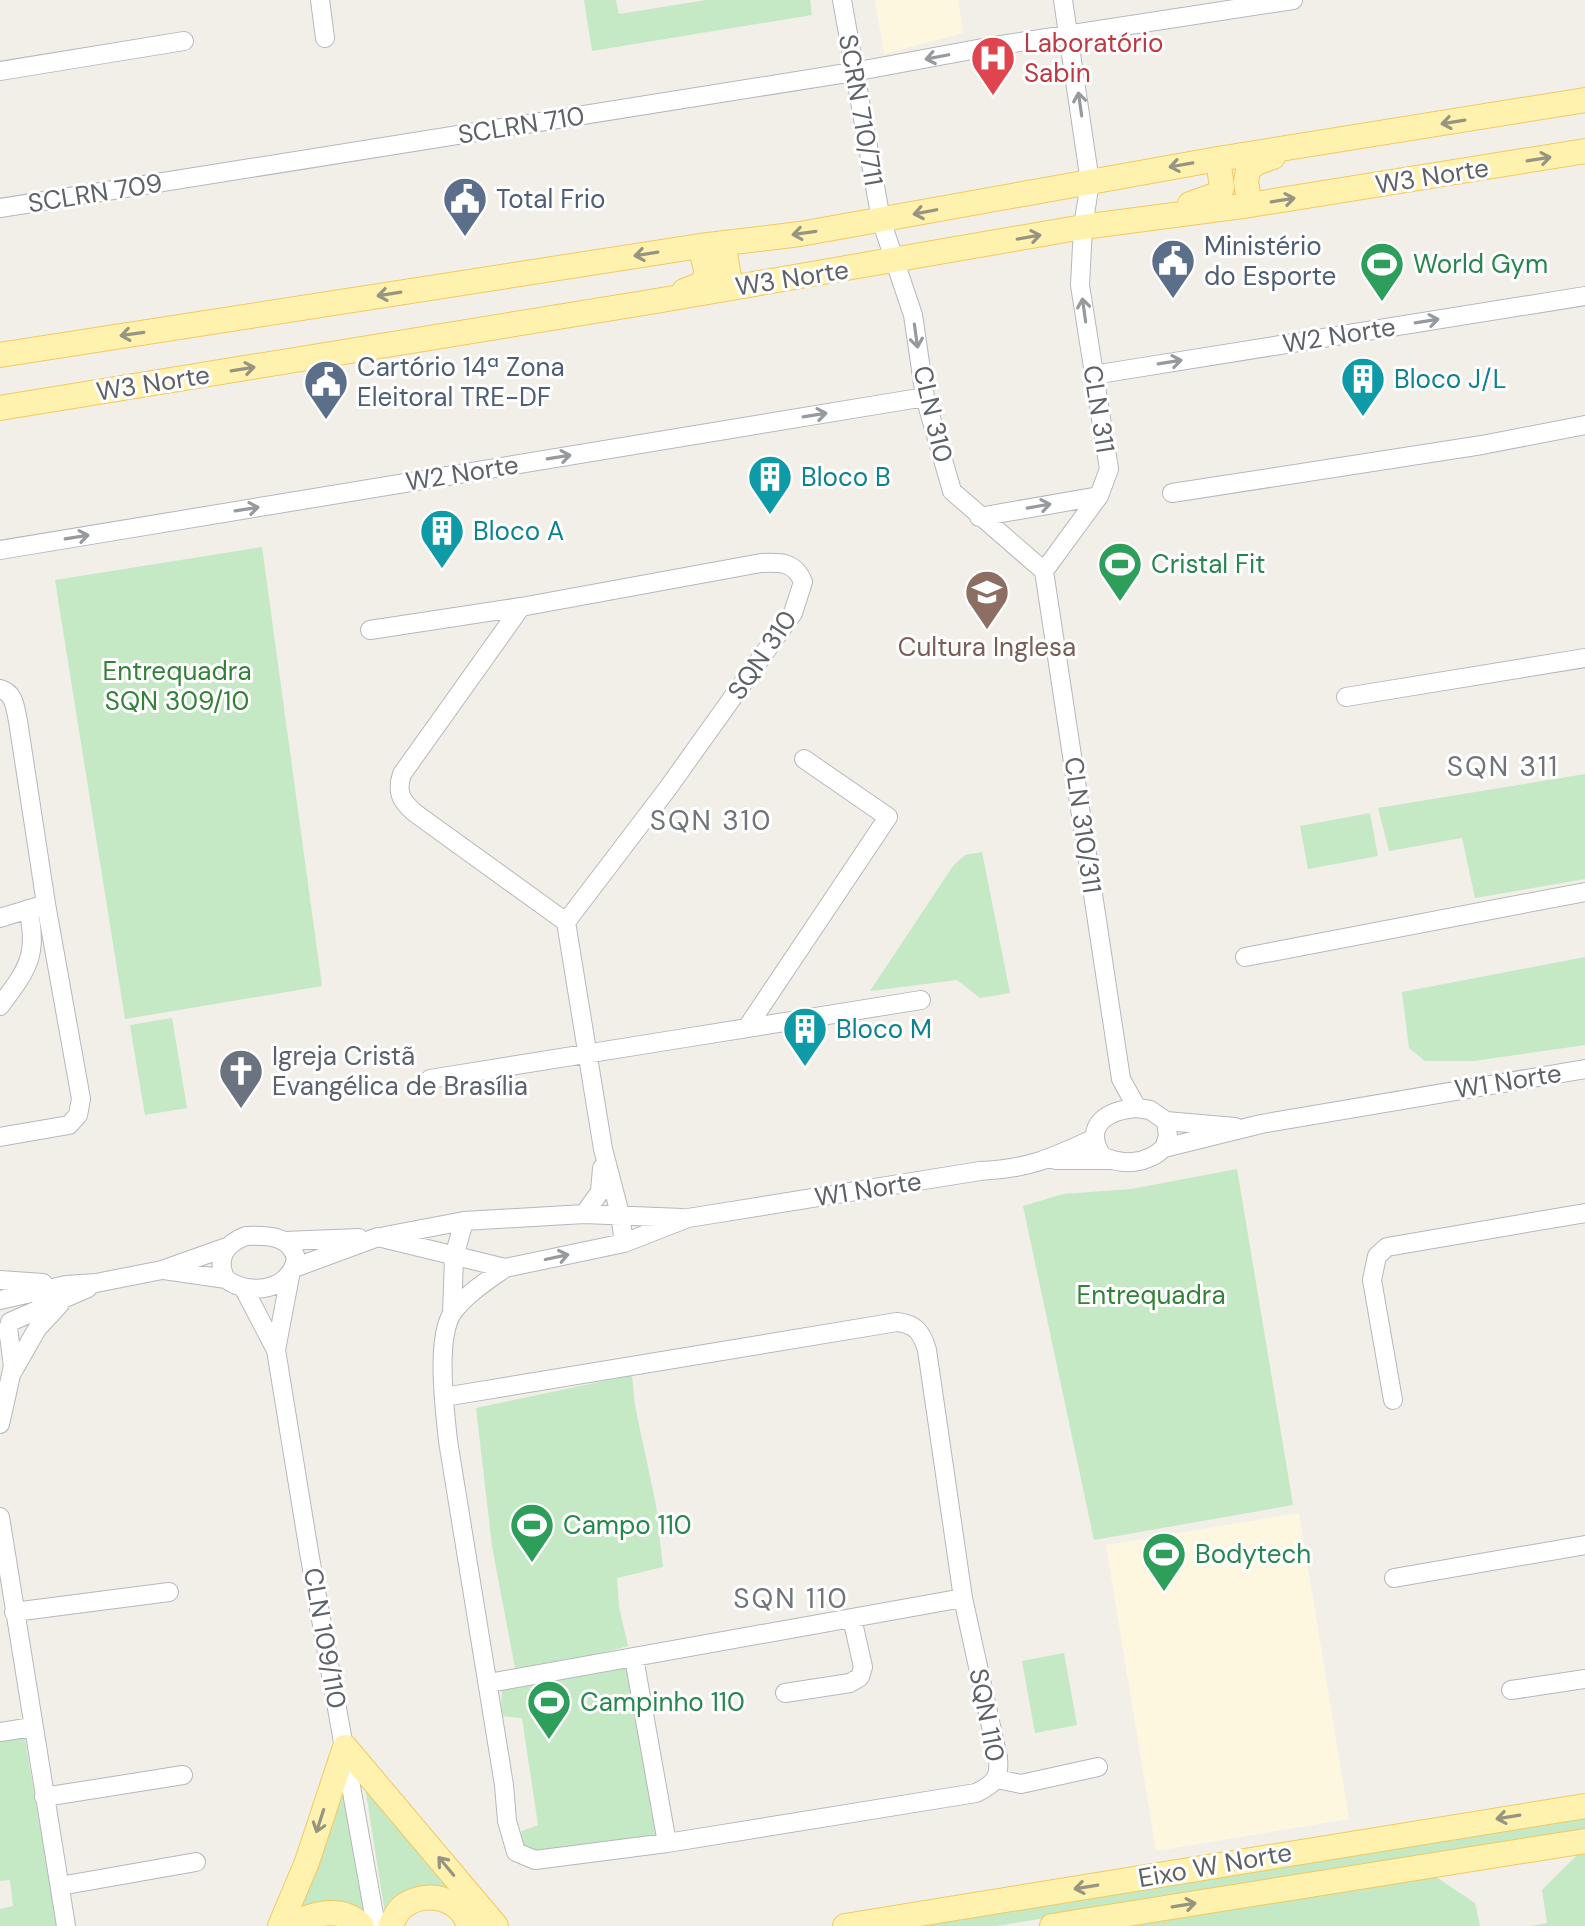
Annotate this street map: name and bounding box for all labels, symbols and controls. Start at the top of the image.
place label: Laboratório Sabin [1024,26,1163,90]
street label: SCRN 710/711 [831,32,891,188]
hospital icon: Laboratório Sabin [969,34,1017,97]
one-way arrow [925,50,950,65]
one-way arrow [1072,92,1087,117]
street label: SCLRN 710 [455,98,587,152]
one-way arrow [1441,115,1466,130]
street label: W3 Norte [1373,150,1491,202]
one-way arrow [1526,150,1551,165]
one-way arrow [1169,159,1194,174]
street label: SCLRN 709 [25,166,165,220]
public building icon: Total Frio [441,175,489,238]
place label: Total Frio [496,182,605,216]
one-way arrow [1269,192,1295,207]
one-way arrow [913,206,938,221]
one-way arrow [792,226,817,241]
one-way arrow [1015,228,1041,243]
place label: Ministério do Esporte [1204,229,1336,293]
public building icon: Ministério do Esporte [1149,237,1197,300]
sports icon: World Gym [1358,240,1406,303]
place label: World Gym [1413,247,1548,281]
one-way arrow [634,248,659,263]
street label: W3 Norte [733,252,851,304]
one-way arrow [377,287,402,302]
one-way arrow [1076,298,1091,323]
street label: W2 Norte [1280,309,1398,361]
one-way arrow [1414,313,1439,328]
one-way arrow [909,322,924,349]
one-way arrow [120,327,145,342]
place label: Cartório 14ª Zona Eleitoral TRE-DF [357,350,565,414]
one-way arrow [1157,354,1182,369]
building icon: Bloco J/L [1339,355,1387,418]
street label: W3 Norte [94,357,212,409]
public building icon: Cartório 14ª Zona Eleitoral TRE-DF [302,358,350,421]
one-way arrow [230,361,255,376]
street label: CLN 310 [905,362,961,466]
place label: Bloco J/L [1394,362,1507,396]
street label: CLN 311 [1075,363,1123,455]
one-way arrow [802,407,827,422]
street label: W2 Norte [403,447,521,499]
one-way arrow [545,449,571,464]
building icon: Bloco B [746,453,794,516]
place label: Bloco B [801,460,891,494]
one-way arrow [1026,498,1051,513]
one-way arrow [234,500,259,515]
building icon: Bloco A [418,507,466,570]
place label: Bloco A [473,514,564,548]
one-way arrow [64,529,89,544]
sports icon: Cristal Fit [1096,540,1144,603]
place label: Cristal Fit [1151,547,1265,581]
school or university icon: Cultura Inglesa [963,568,1011,631]
street label: SQN 310 [720,604,804,706]
place label: Cultura Inglesa [898,630,1076,664]
park label: Entrequadra SQN 309/10 [102,654,252,718]
district label: SQN 311 [1447,748,1559,785]
street label: CLN 310/311 [1057,755,1109,895]
district label: SQN 310 [650,802,772,839]
building icon: Bloco M [781,1005,829,1068]
place label: Bloco M [836,1012,932,1046]
place label: Igreja Cristã Evangélica de Brasília [272,1039,528,1103]
church icon: Igreja Cristã Evangélica de Brasília [217,1047,265,1110]
street label: W1 Norte [1452,1056,1564,1106]
street label: W1 Norte [812,1164,924,1214]
one-way arrow [544,1249,570,1264]
park label: Entrequadra [1076,1278,1226,1312]
sports icon: Campo 110 [508,1501,556,1564]
place label: Campo 110 [563,1508,692,1542]
sports icon: Bodytech [1140,1530,1188,1593]
place label: Bodytech [1195,1537,1311,1571]
street label: CLN 109/110 [296,1565,354,1711]
district label: SQN 110 [733,1580,849,1617]
street label: SQN 110 [961,1666,1013,1764]
sports icon: Campinho 110 [525,1678,573,1741]
place label: Campinho 110 [580,1685,745,1719]
one-way arrow [312,1808,327,1833]
one-way arrow [1496,1811,1521,1826]
street label: Eixo W Norte [1136,1835,1294,1895]
one-way arrow [437,1857,455,1877]
one-way arrow [1073,1880,1099,1895]
one-way arrow [1171,1897,1196,1912]

